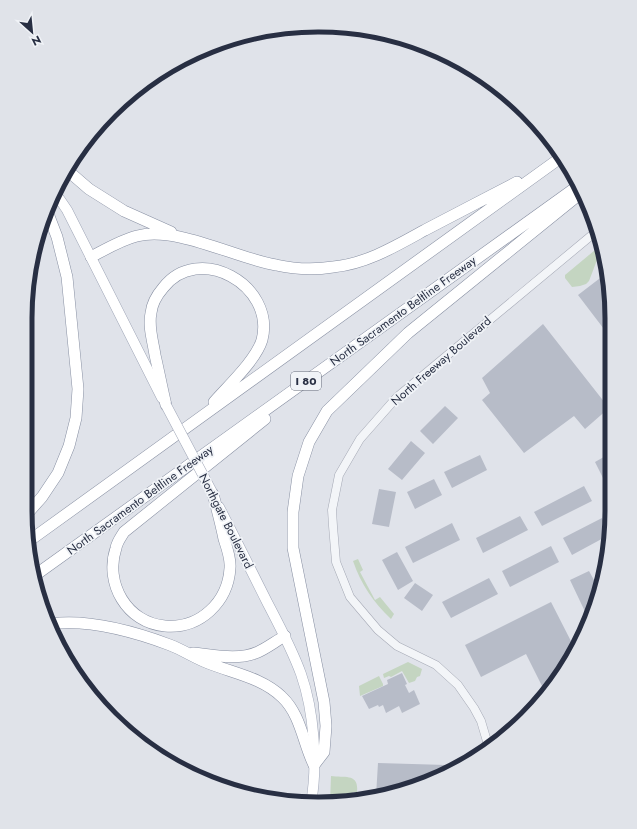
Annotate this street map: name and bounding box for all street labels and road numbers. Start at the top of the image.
street label: North Sacramento Beltline Freeway [326,251,481,370]
street label: North Freeway Boulevard [387,312,495,410]
road number: I 80 [291,372,321,390]
street label: North Sacramento Beltline Freeway [63,440,218,559]
street label: Northgate Boulevard [194,470,258,572]

